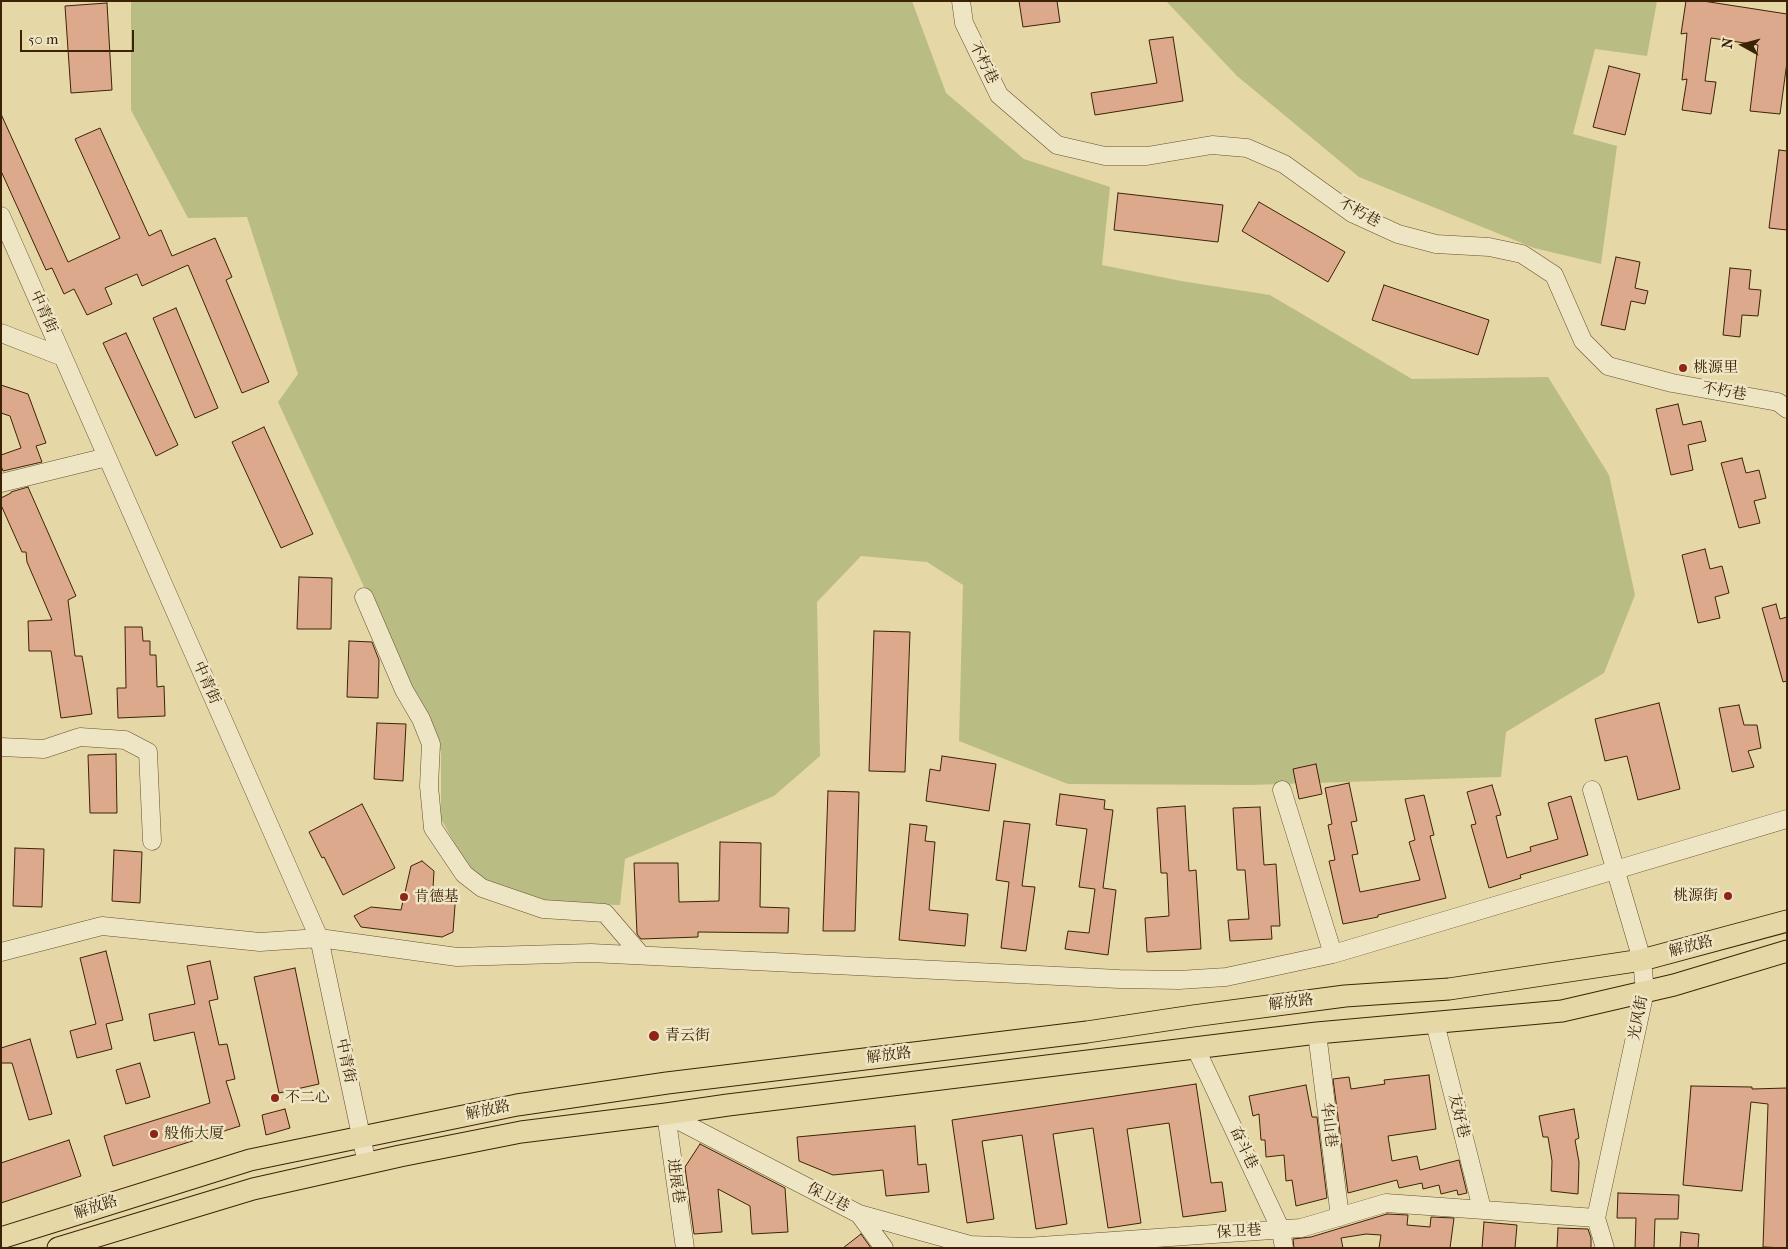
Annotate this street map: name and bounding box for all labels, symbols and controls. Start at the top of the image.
scale bar [22,20,136,52]
north arrow [1718,20,1768,70]
text: 50 m [28,30,58,48]
text: N [1719,37,1737,49]
street label: 不朽巷 [965,39,1001,87]
street label: 不朽巷 [1335,194,1383,232]
street label: 中青街 [26,288,60,336]
place label: 桃源里 [1693,359,1738,377]
marker: 桃源里 [1677,362,1689,374]
street label: 不朽巷 [1700,379,1748,405]
street label: 中青街 [189,659,223,707]
place label: 桃源街 [1673,887,1718,905]
place label: 肯德基 [414,888,459,906]
marker: 桃源街 [1722,890,1734,902]
marker: 肯德基 [398,891,410,903]
street label: 解放路 [1667,932,1715,962]
street label: 解放路 [1268,991,1314,1015]
street label: 光风街 [1626,994,1652,1042]
place label: 青云街 [665,1027,710,1045]
marker: 青云街 [647,1029,661,1043]
street label: 中青街 [332,1037,358,1085]
street label: 解放路 [866,1044,912,1068]
place label: 不二心 [285,1089,330,1107]
marker: 不二心 [269,1092,281,1104]
street label: 友好巷 [1444,1092,1472,1140]
street label: 解放路 [464,1098,512,1124]
street label: 华山巷 [1316,1102,1340,1148]
street label: 奋斗巷 [1225,1124,1261,1172]
place label: 般佈大厦 [164,1125,224,1143]
marker: 般佈大厦 [148,1128,160,1140]
street label: 进展巷 [663,1157,687,1205]
street label: 保卫巷 [804,1180,852,1216]
street label: 解放路 [72,1192,120,1224]
street label: 保卫巷 [1216,1221,1262,1243]

